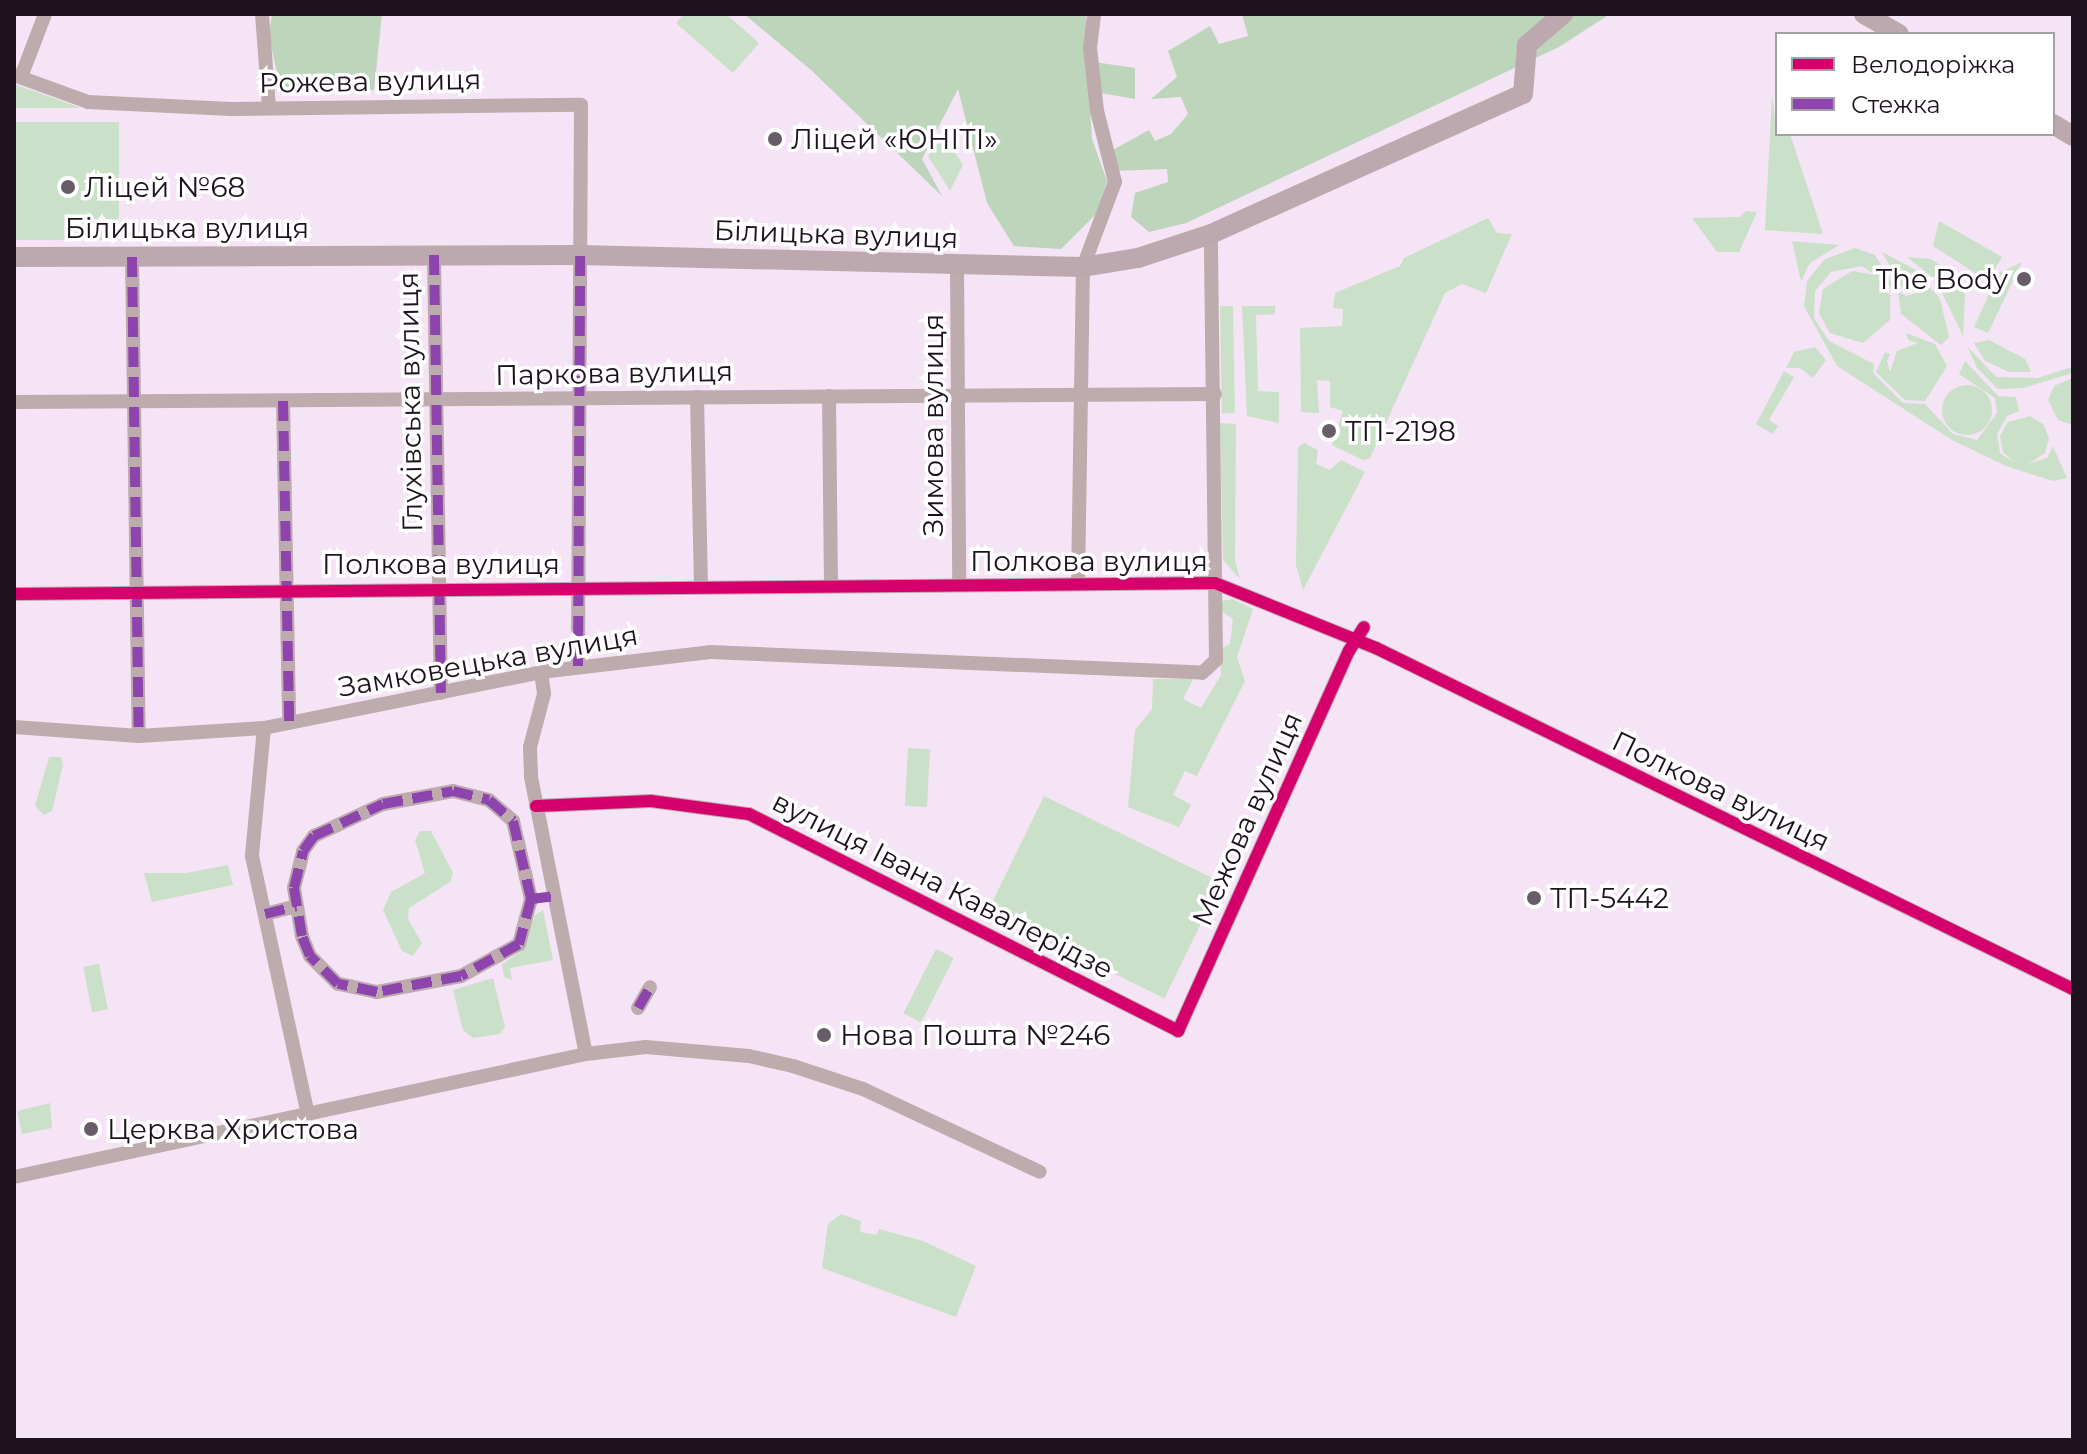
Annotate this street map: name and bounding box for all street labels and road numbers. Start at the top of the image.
street label: Рожева вулиця [258,62,482,100]
street label: Білицька вулиця [65,211,309,245]
street label: Білицька вулиця [713,213,959,255]
street label: Глухівська вулиця [391,272,429,532]
street label: Зимова вулиця [916,314,950,536]
street label: Паркова вулиця [495,354,733,392]
street label: Полкова вулиця [970,544,1208,578]
street label: Полкова вулиця [322,547,560,581]
street label: Замковецька вулиця [336,618,640,704]
street label: Межова вулиця [1185,707,1309,931]
street label: Полкова вулиця [1607,724,1835,858]
street label: вулиця Івана Кавалерідзе [767,784,1119,986]

